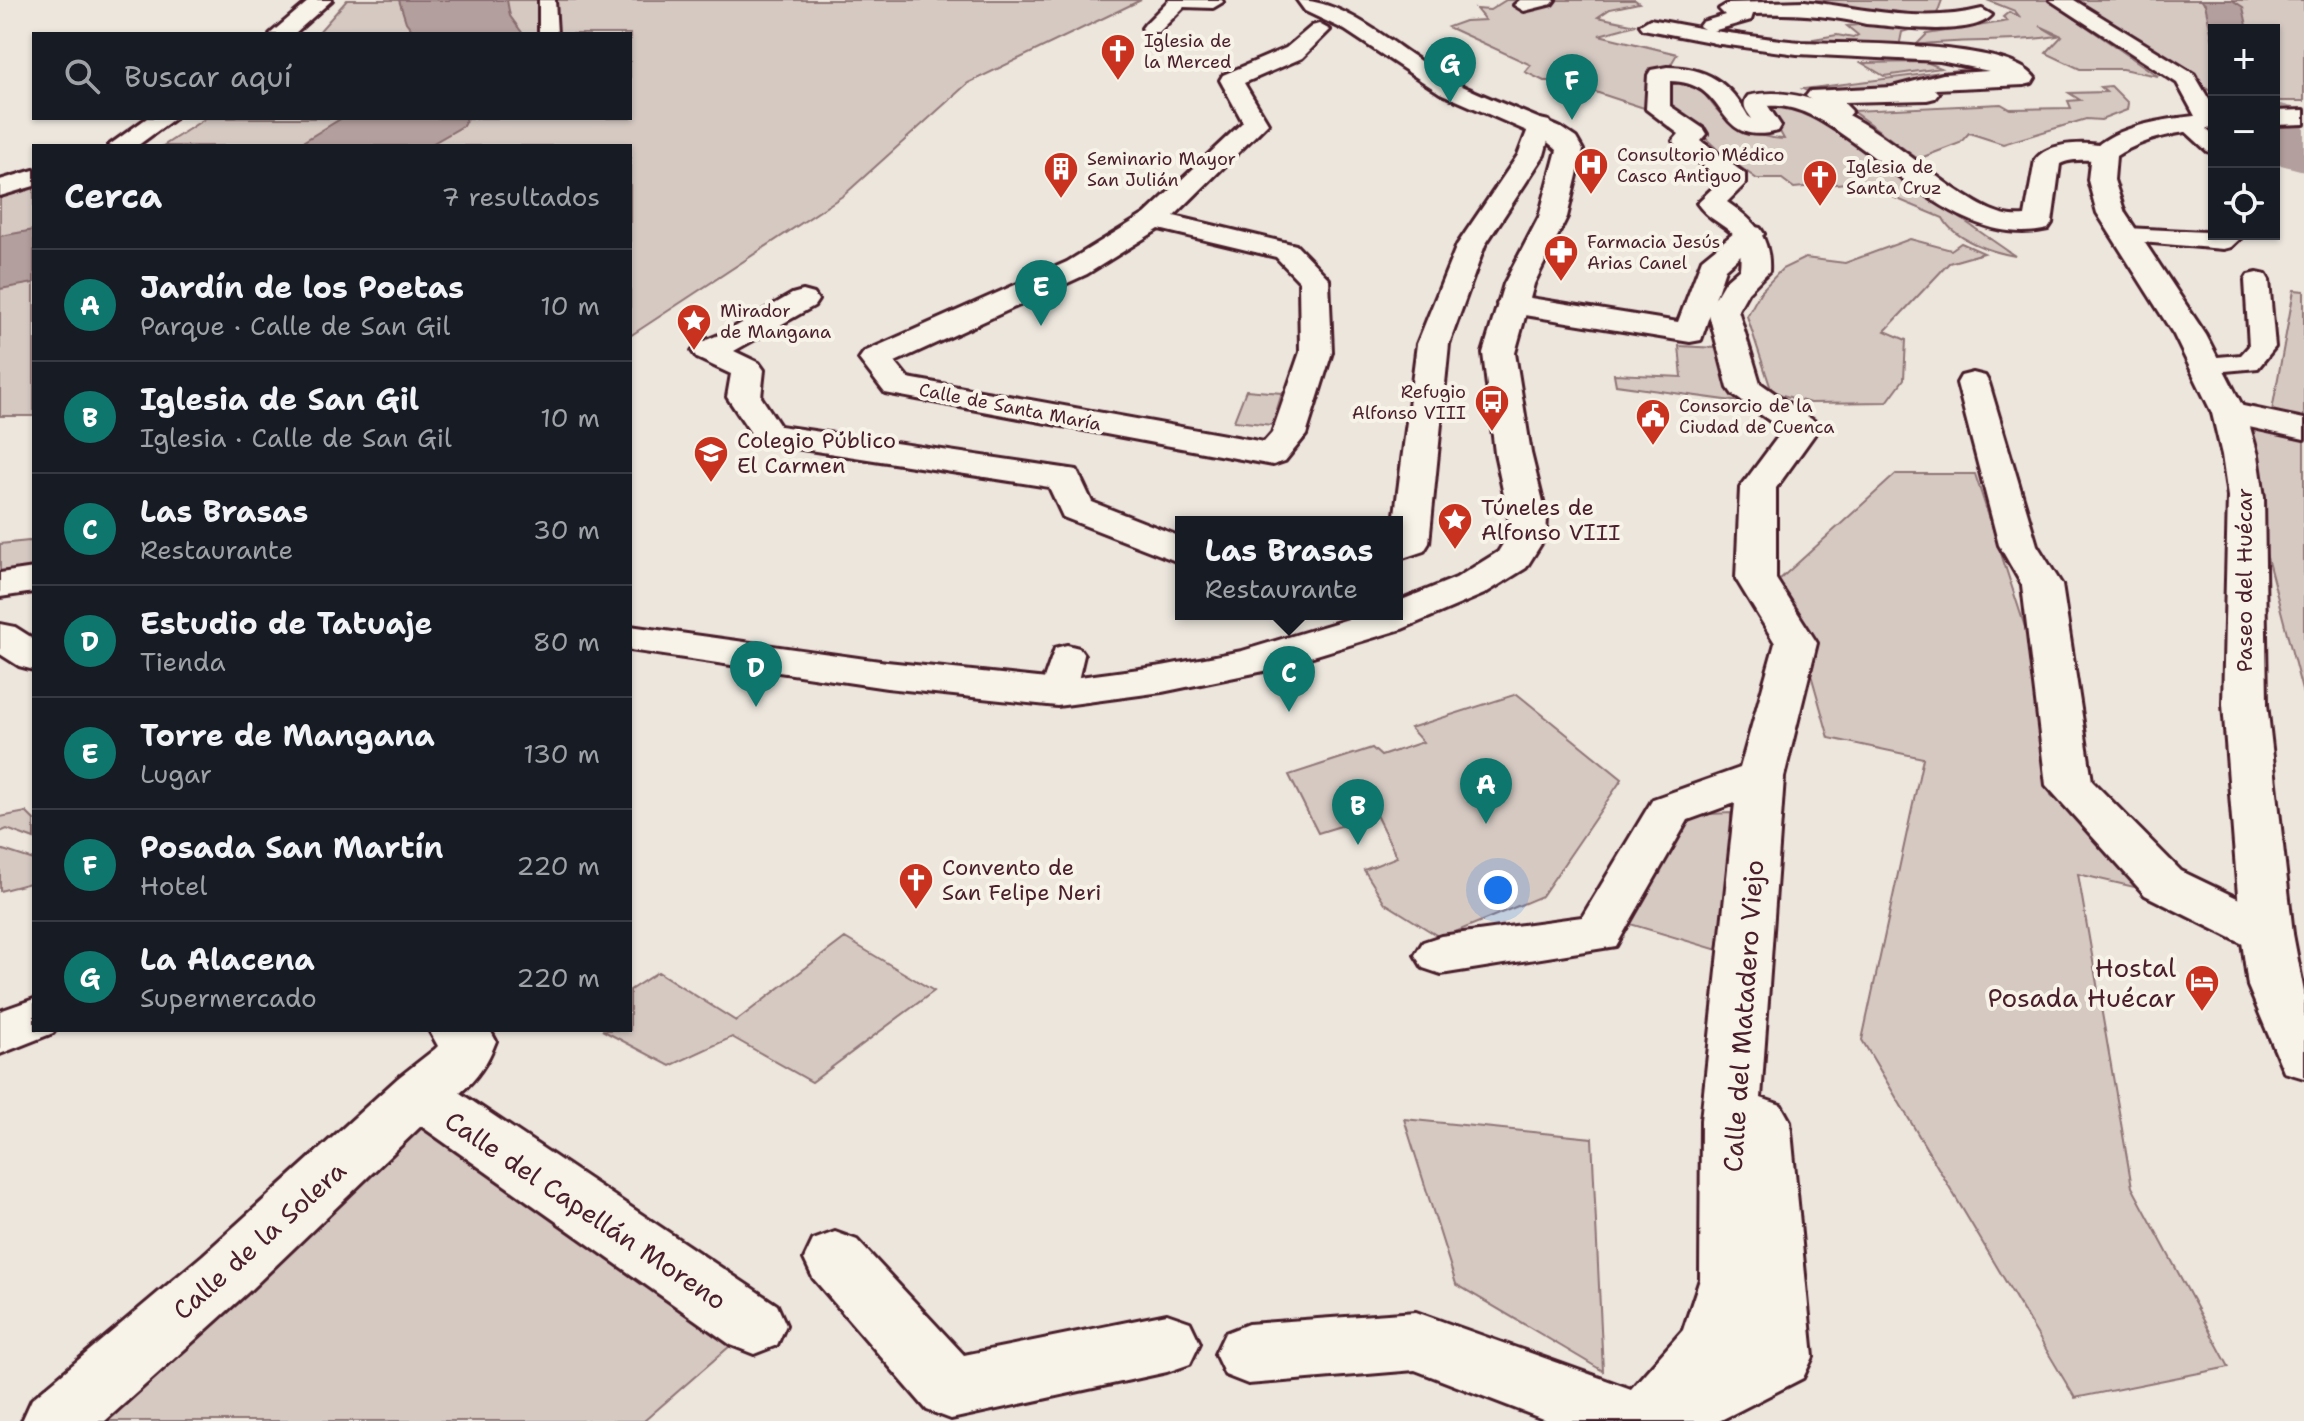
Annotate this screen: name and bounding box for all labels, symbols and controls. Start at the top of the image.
map controls [2208,24,2280,240]
button: + [2208,24,2280,96]
place label: Iglesia de la Merced [1144,29,1231,74]
search box [32,32,632,120]
church icon: Iglesia de la Merced [1099,32,1137,82]
pin: G [1424,37,1476,103]
icon: search [60,54,104,98]
pin: F [1546,54,1598,120]
text: Buscar aquí [124,56,292,97]
button: − [2208,96,2280,168]
place label: Consultorio Médico Casco Antiguo [1617,143,1784,188]
hospital icon: Consultorio Médico Casco Antiguo [1572,146,1610,196]
place label: Seminario Mayor San Julián [1087,147,1236,192]
building icon: Seminario Mayor San Julián [1042,150,1080,200]
place label: Iglesia de Santa Cruz [1846,155,1942,200]
church icon: Iglesia de Santa Cruz [1801,158,1839,208]
button: locate [2208,168,2280,240]
text: Cerca [64,173,162,219]
text: 7 resultados [441,179,600,214]
place label: Farmacia Jesús Arias Canel [1587,230,1721,275]
pharmacy icon: Farmacia Jesús Arias Canel [1542,233,1580,283]
pin: E [1015,260,1067,326]
text: Jardín de los Poetas [140,267,464,308]
text: A [80,288,100,323]
text: 10 m [540,288,600,323]
place label: Mirador de Mangana [720,299,831,344]
place icon: Mirador de Mangana [675,302,713,352]
text: Parque · Calle de San Gil [140,308,450,343]
street label: Calle de Santa María [917,378,1103,436]
text: Iglesia de San Gil [140,379,419,420]
place label: Refugio Alfonso VIII [1352,380,1466,425]
bus stop icon: Refugio Alfonso VIII [1473,383,1511,433]
place label: Consorcio de la Ciudad de Cuenca [1679,394,1834,439]
public building icon: Consorcio de la Ciudad de Cuenca [1634,397,1672,447]
text: B [82,400,98,435]
text: 10 m [540,400,600,435]
text: Iglesia · Calle de San Gil [140,420,452,455]
place label: Colegio Público El Carmen [737,426,896,480]
school or university icon: Colegio Público El Carmen [692,434,730,484]
street label: Paseo del Huécar [2230,488,2259,672]
text: Las Brasas [140,491,308,532]
place label: Túneles de Alfonso VIII [1481,493,1621,547]
place icon: Túneles de Alfonso VIII [1436,501,1474,551]
text: C [82,512,98,547]
text: 30 m [533,512,600,547]
popup [1175,516,1403,620]
text: Las Brasas [1205,530,1373,571]
text: Restaurante [140,532,293,567]
text: Restaurante [1205,571,1358,606]
text: Estudio de Tatuaje [140,603,433,644]
text: D [81,624,99,659]
text: 80 m [533,624,600,659]
pin: D [730,641,782,707]
text: Tienda [140,644,226,679]
pin: C [1263,646,1315,712]
text: Torre de Mangana [140,715,435,756]
text: E [81,736,99,771]
text: 130 m [523,736,600,771]
text: Lugar [140,756,212,791]
pin: A [1460,758,1512,824]
pin: B [1332,779,1384,845]
text: Posada San Martín [140,827,443,868]
text: F [82,848,98,883]
text: 220 m [516,848,600,883]
place label: Convento de San Felipe Neri [942,853,1102,907]
street label: Calle del Matadero Viejo [1715,859,1771,1173]
church icon: Convento de San Felipe Neri [897,861,935,911]
text: Hotel [140,868,207,903]
your location [1478,870,1518,910]
text: La Alacena [140,939,315,980]
place label: Hostal Posada Huécar [1987,950,2176,1015]
text: G [80,960,100,995]
text: 220 m [516,960,600,995]
hotel icon: Hostal Posada Huécar [2183,963,2221,1013]
text: Supermercado [140,980,317,1015]
street label: Calle del Capellán Moreno [438,1103,734,1317]
street label: Calle de la Solera [165,1153,353,1327]

